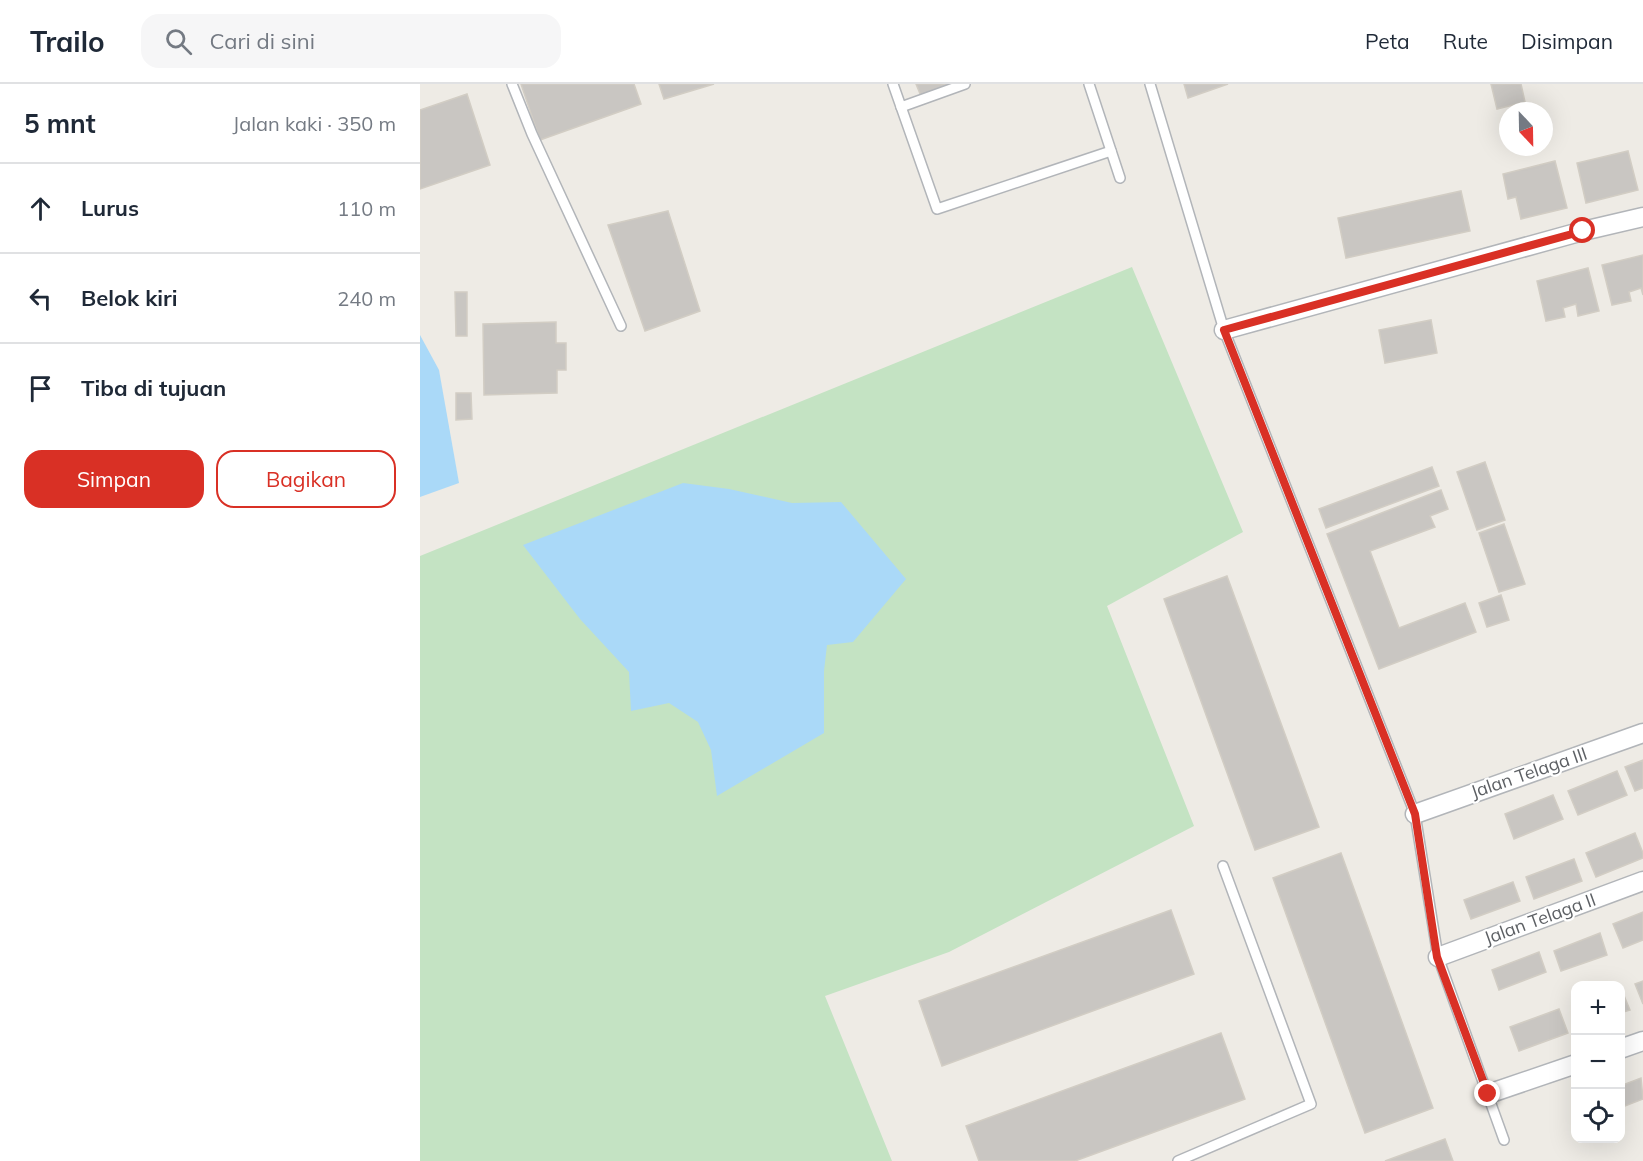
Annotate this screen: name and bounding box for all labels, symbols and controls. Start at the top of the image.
search box [141,14,561,68]
text: Trailo [30,24,105,59]
icon: search [162,25,195,58]
text: Cari di sini [210,27,315,55]
text: Peta [1365,28,1410,54]
text: Rute [1443,28,1488,54]
text: Disimpan [1521,28,1613,54]
north arrow [1499,102,1553,156]
text: 5 mnt [24,107,96,140]
text: Jalan kaki · 350 m [233,111,396,136]
icon: ahead [24,192,57,225]
text: Lurus [81,194,139,222]
text: 110 m [337,196,396,221]
route start [1569,217,1595,243]
icon: left [24,282,57,315]
text: Belok kiri [81,284,177,312]
text: 240 m [337,286,396,311]
icon: arrive [24,372,57,405]
text: Tiba di tujuan [81,374,226,402]
button: Simpan [24,450,204,508]
button: Bagikan [216,450,396,508]
street label: Jalan Telaga III [1468,742,1590,803]
street label: Jalan Telaga II [1481,888,1599,949]
map controls [1571,981,1625,1143]
button: + [1571,981,1625,1035]
button: − [1571,1035,1625,1089]
route end [1474,1080,1500,1106]
button: locate [1571,1089,1625,1143]

